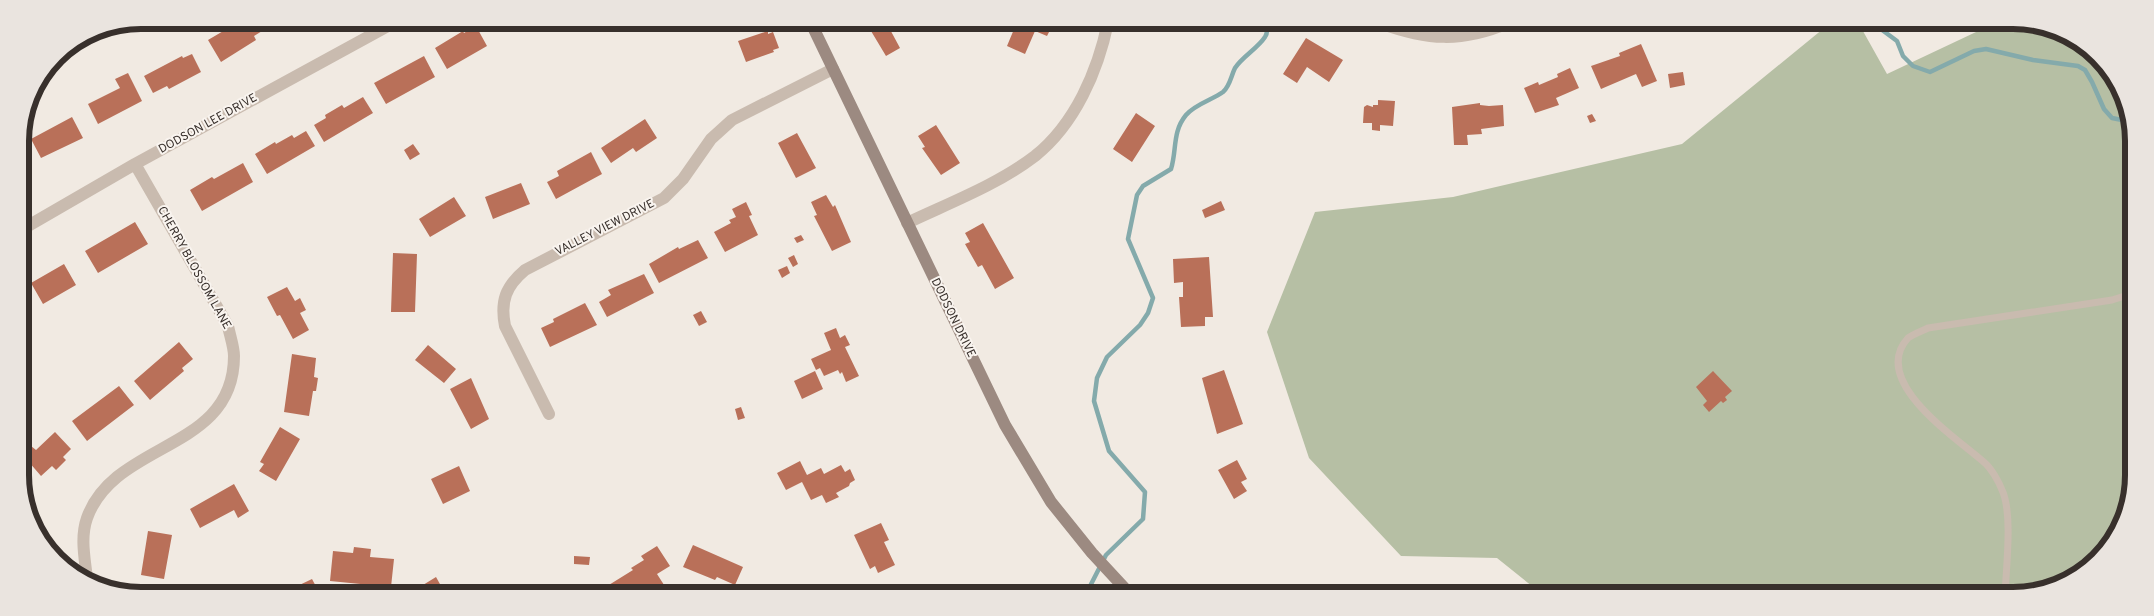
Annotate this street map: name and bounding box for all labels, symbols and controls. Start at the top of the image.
street label: DODSON LEE DRIVE [156,90,260,158]
street label: VALLEY VIEW DRIVE [552,196,658,260]
street label: CHERRY BLOSSOM LANE [153,204,235,332]
street label: DODSON DRIVE [927,276,979,360]

